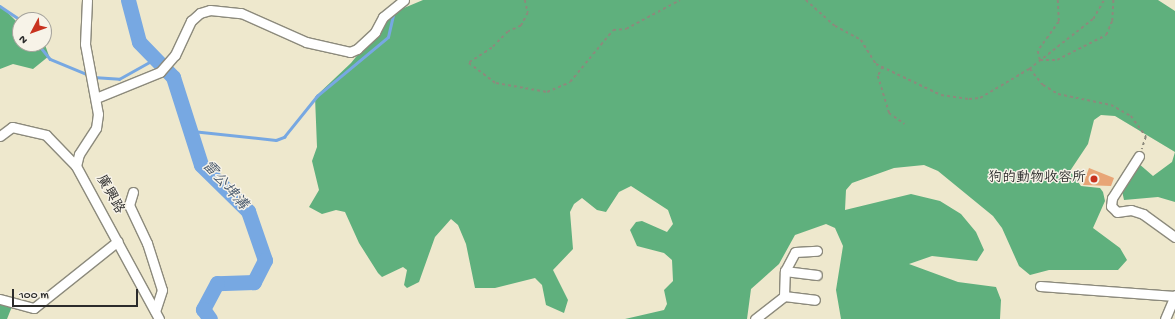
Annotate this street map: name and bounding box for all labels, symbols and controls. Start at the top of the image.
north arrow [12,12,52,52]
text: N [17,33,31,46]
water label: 雷公埤溝 [197,158,251,214]
place label: 狗的動物收容所 [988,171,1086,187]
street label: 廣興路 [91,173,127,217]
marker: 狗的動物收容所 [1089,174,1099,184]
scale bar [14,281,140,307]
text: 100 m [19,289,49,303]

